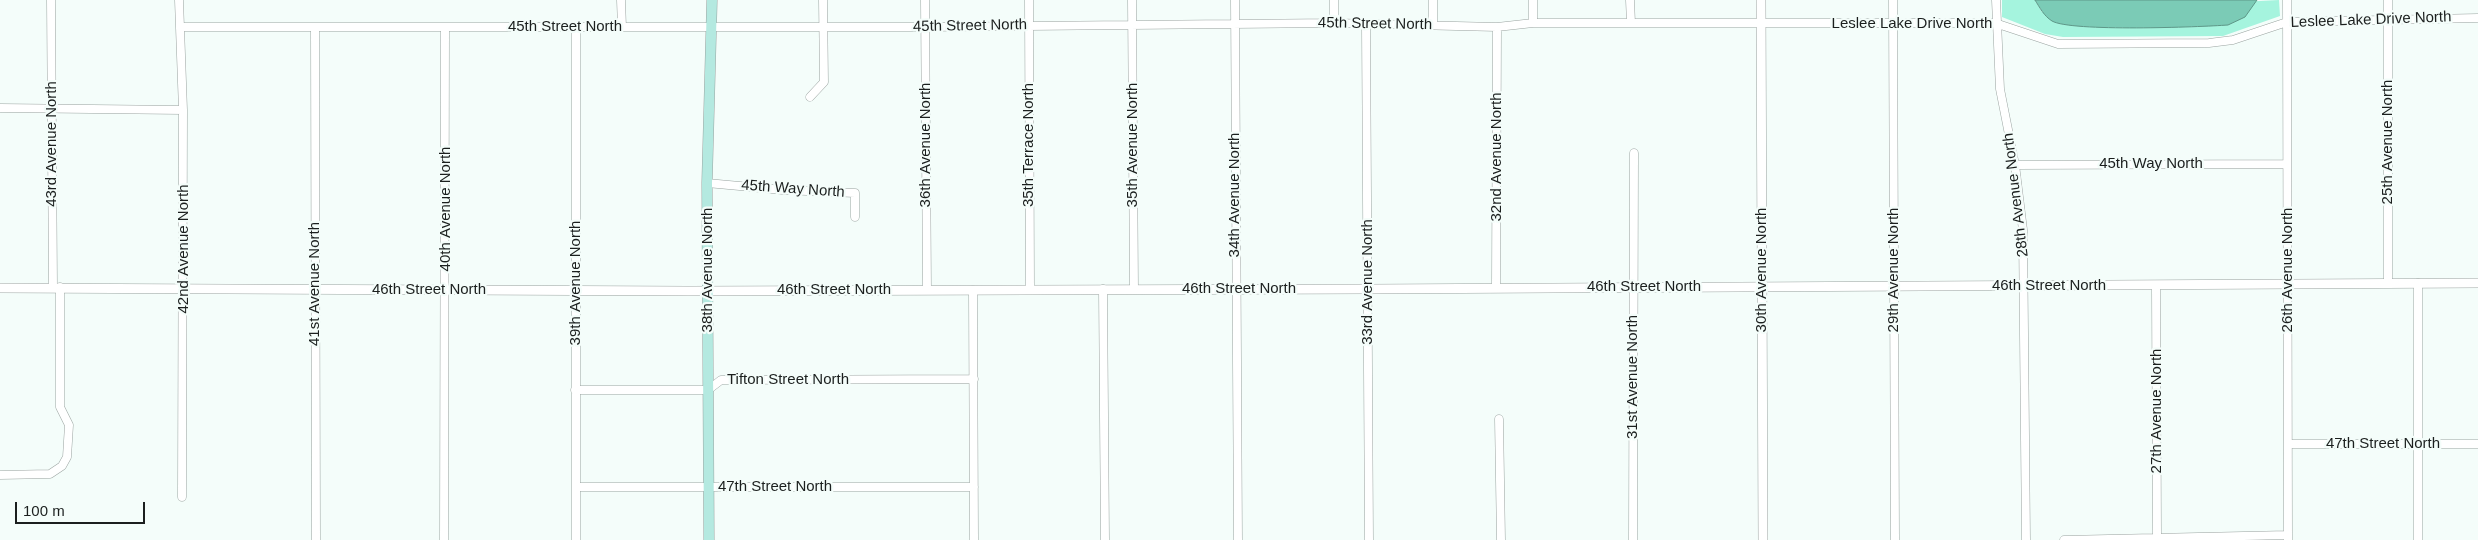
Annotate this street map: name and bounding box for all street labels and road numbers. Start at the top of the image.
street label: Leslee Lake Drive North [2290,8,2452,32]
street label: 45th Street North [1318,14,1432,34]
street label: Leslee Lake Drive North [1832,15,1992,33]
street label: 45th Street North [913,16,1027,36]
street label: 45th Street North [508,18,622,36]
street label: 25th Avenue North [2379,80,2397,204]
street label: 43rd Avenue North [43,81,61,207]
street label: 36th Avenue North [917,83,935,207]
street label: 35th Terrace North [1020,83,1038,207]
street label: 35th Avenue North [1124,83,1142,207]
street label: 32nd Avenue North [1488,93,1506,221]
street label: 28th Avenue North [1999,132,2033,258]
street label: 34th Avenue North [1226,133,1244,257]
street label: 40th Avenue North [437,147,455,271]
street label: 45th Way North [2099,155,2203,173]
street label: 45th Way North [741,176,845,202]
street label: 42nd Avenue North [175,185,193,313]
street label: 38th Avenue North [699,208,717,332]
street label: 30th Avenue North [1753,208,1771,332]
street label: 29th Avenue North [1885,208,1903,332]
street label: 26th Avenue North [2279,208,2297,332]
street label: 33rd Avenue North [1359,219,1377,345]
street label: 39th Avenue North [567,221,585,345]
street label: 41st Avenue North [306,222,324,346]
street label: 46th Street North [1992,277,2106,295]
street label: 46th Street North [1587,278,1701,296]
street label: 46th Street North [1182,280,1296,298]
street label: 46th Street North [372,281,486,299]
street label: 46th Street North [777,281,891,299]
street label: 31st Avenue North [1624,315,1642,439]
street label: 27th Avenue North [2148,349,2166,473]
street label: Tifton Street North [727,371,849,389]
street label: 47th Street North [2326,435,2440,453]
street label: 47th Street North [718,478,832,496]

